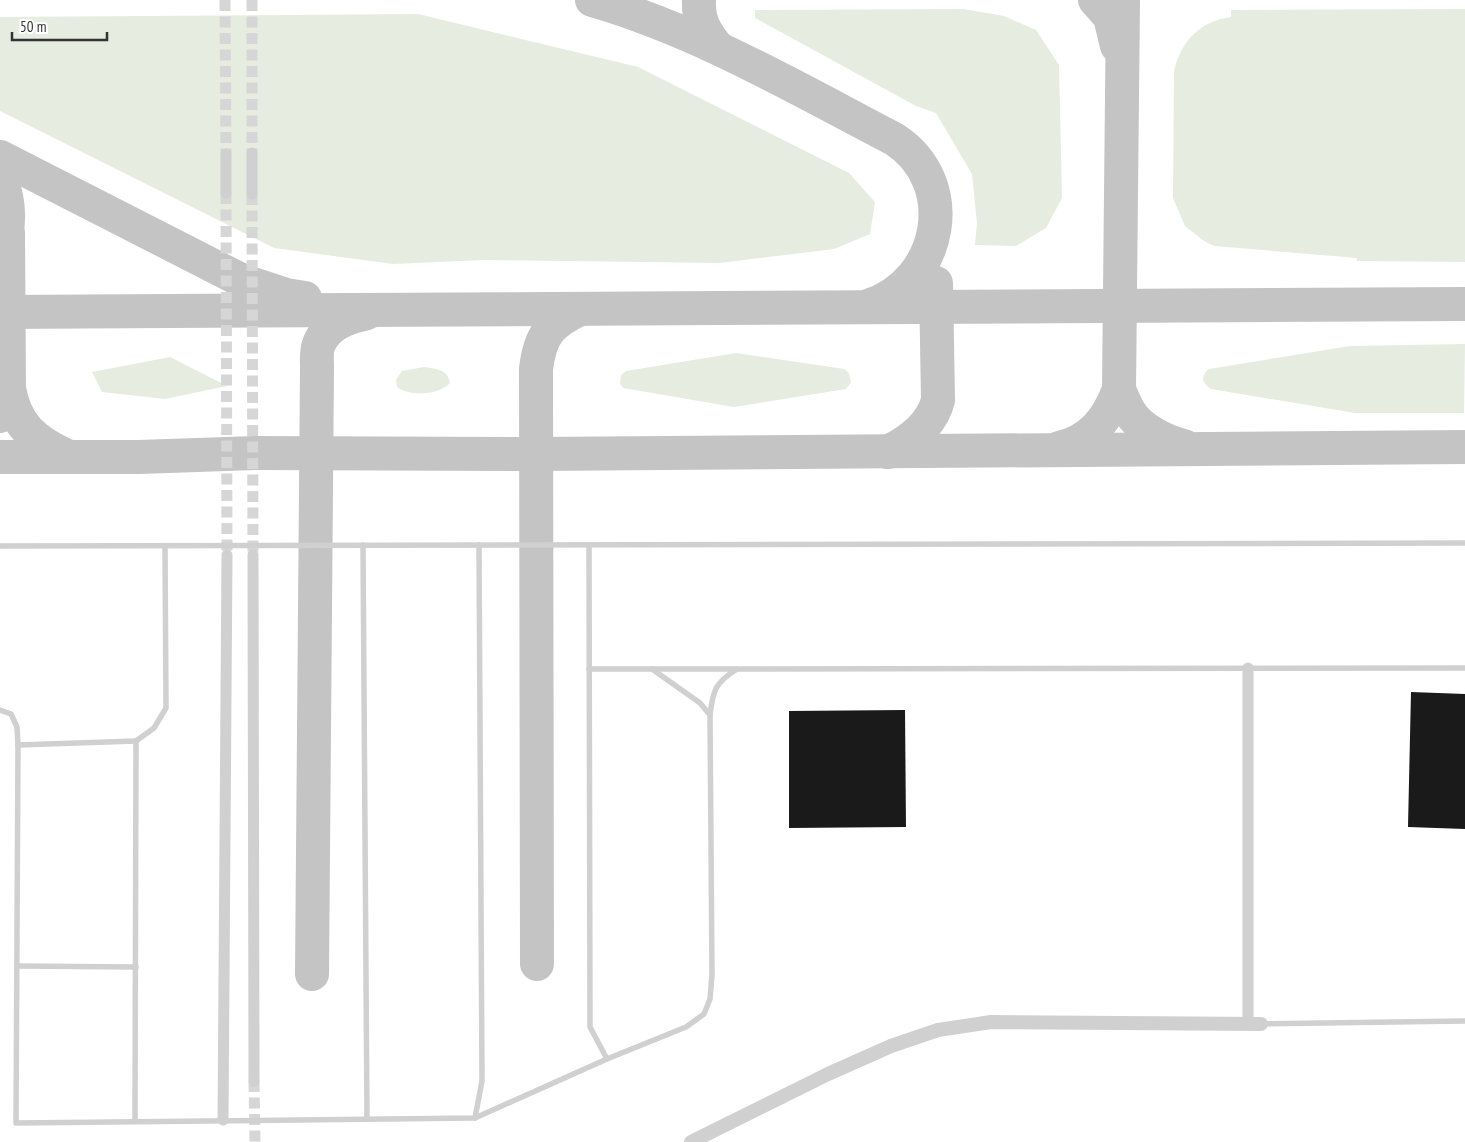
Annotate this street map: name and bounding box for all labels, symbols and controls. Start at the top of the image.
scale bar [12,10,108,42]
text: 50 m [20,17,46,36]

